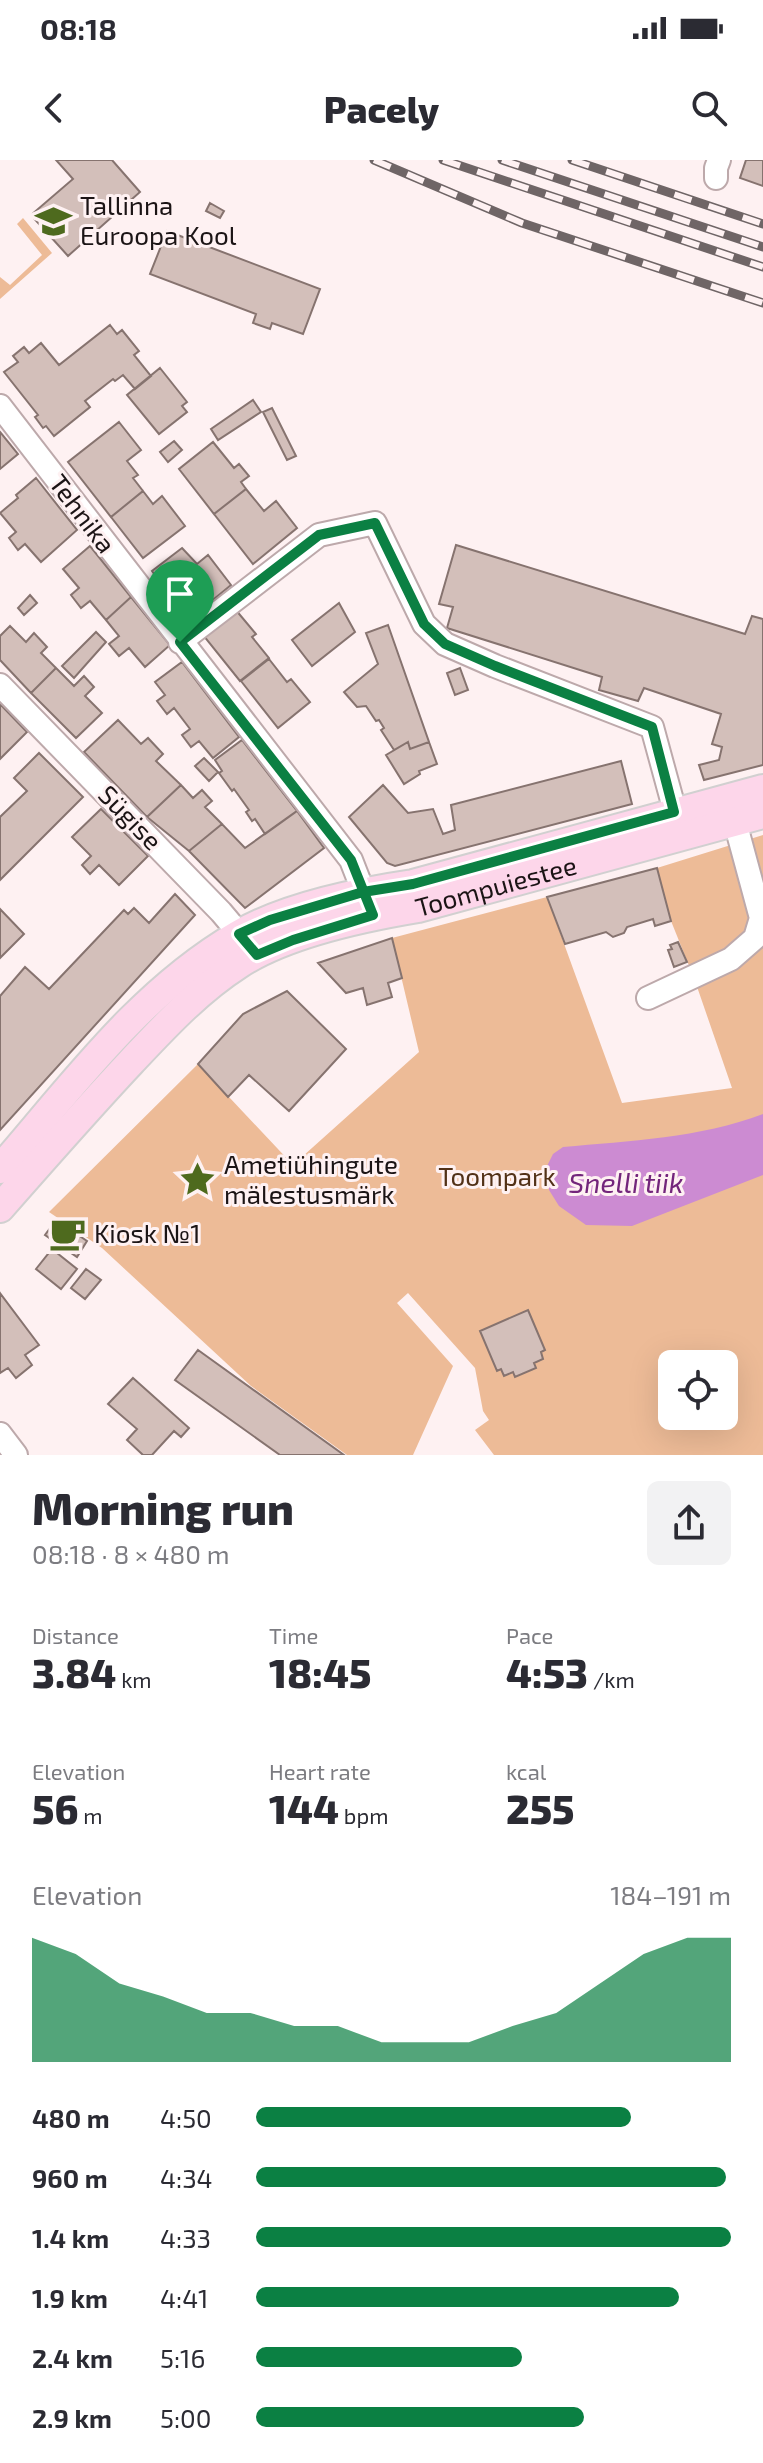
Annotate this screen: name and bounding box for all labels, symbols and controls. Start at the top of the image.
text: 08:18 [40,10,117,46]
icon: back [32,86,76,130]
icon: search [687,86,731,130]
text: Pacely [324,87,439,130]
place label: Tallinna Euroopa Kool [80,189,237,250]
school or university icon: Tallinna Euroopa Kool [35,202,73,240]
street label: Tehnika [44,468,123,558]
pin [146,560,214,642]
icon: arrive [158,572,202,616]
street label: Sügise [93,778,169,856]
street label: Toompuiestee [412,849,580,922]
place label: Ametiühingute mälestusmärk [224,1148,398,1209]
park label: Toompark [438,1160,556,1191]
place icon: Ametiühingute mälestusmärk [179,1161,217,1199]
water label: Snelli tiik [569,1165,683,1199]
cafe icon: Kiosk №1 [49,1215,87,1253]
place label: Kiosk №1 [94,1217,201,1248]
map controls [658,1350,738,1430]
button: locate [658,1350,738,1430]
text: Morning run [32,1481,294,1534]
button: share [647,1481,731,1565]
text: 08:18 · 8 × 480 m [32,1538,229,1569]
text: Distance [32,1622,119,1648]
text: Time [269,1622,318,1648]
text: Pace [506,1622,553,1648]
text: 3.84 [32,1648,116,1696]
text: 18:45 [269,1648,371,1696]
text: 4:53 [506,1648,588,1696]
text: km [116,1666,152,1692]
text: /km [588,1666,635,1692]
text: Elevation [32,1758,125,1784]
text: Heart rate [269,1758,371,1784]
text: kcal [506,1758,546,1784]
text: 56 [32,1784,78,1832]
text: 144 [269,1784,339,1832]
text: 255 [506,1784,575,1832]
text: m [78,1802,103,1828]
text: bpm [339,1802,388,1828]
text: Elevation [32,1879,142,1910]
text: 184–191 m [610,1879,731,1910]
text: 480 m [32,2102,110,2133]
text: 4:50 [160,2102,212,2133]
text: 960 m [32,2162,108,2193]
text: 4:34 [160,2162,213,2193]
text: 1.4 km [32,2222,109,2253]
text: 4:33 [160,2222,211,2253]
text: 1.9 km [32,2282,108,2313]
text: 4:41 [160,2282,208,2313]
text: 2.4 km [32,2342,113,2373]
text: 5:16 [160,2342,205,2373]
text: 2.9 km [32,2402,112,2433]
text: 5:00 [160,2402,211,2433]

